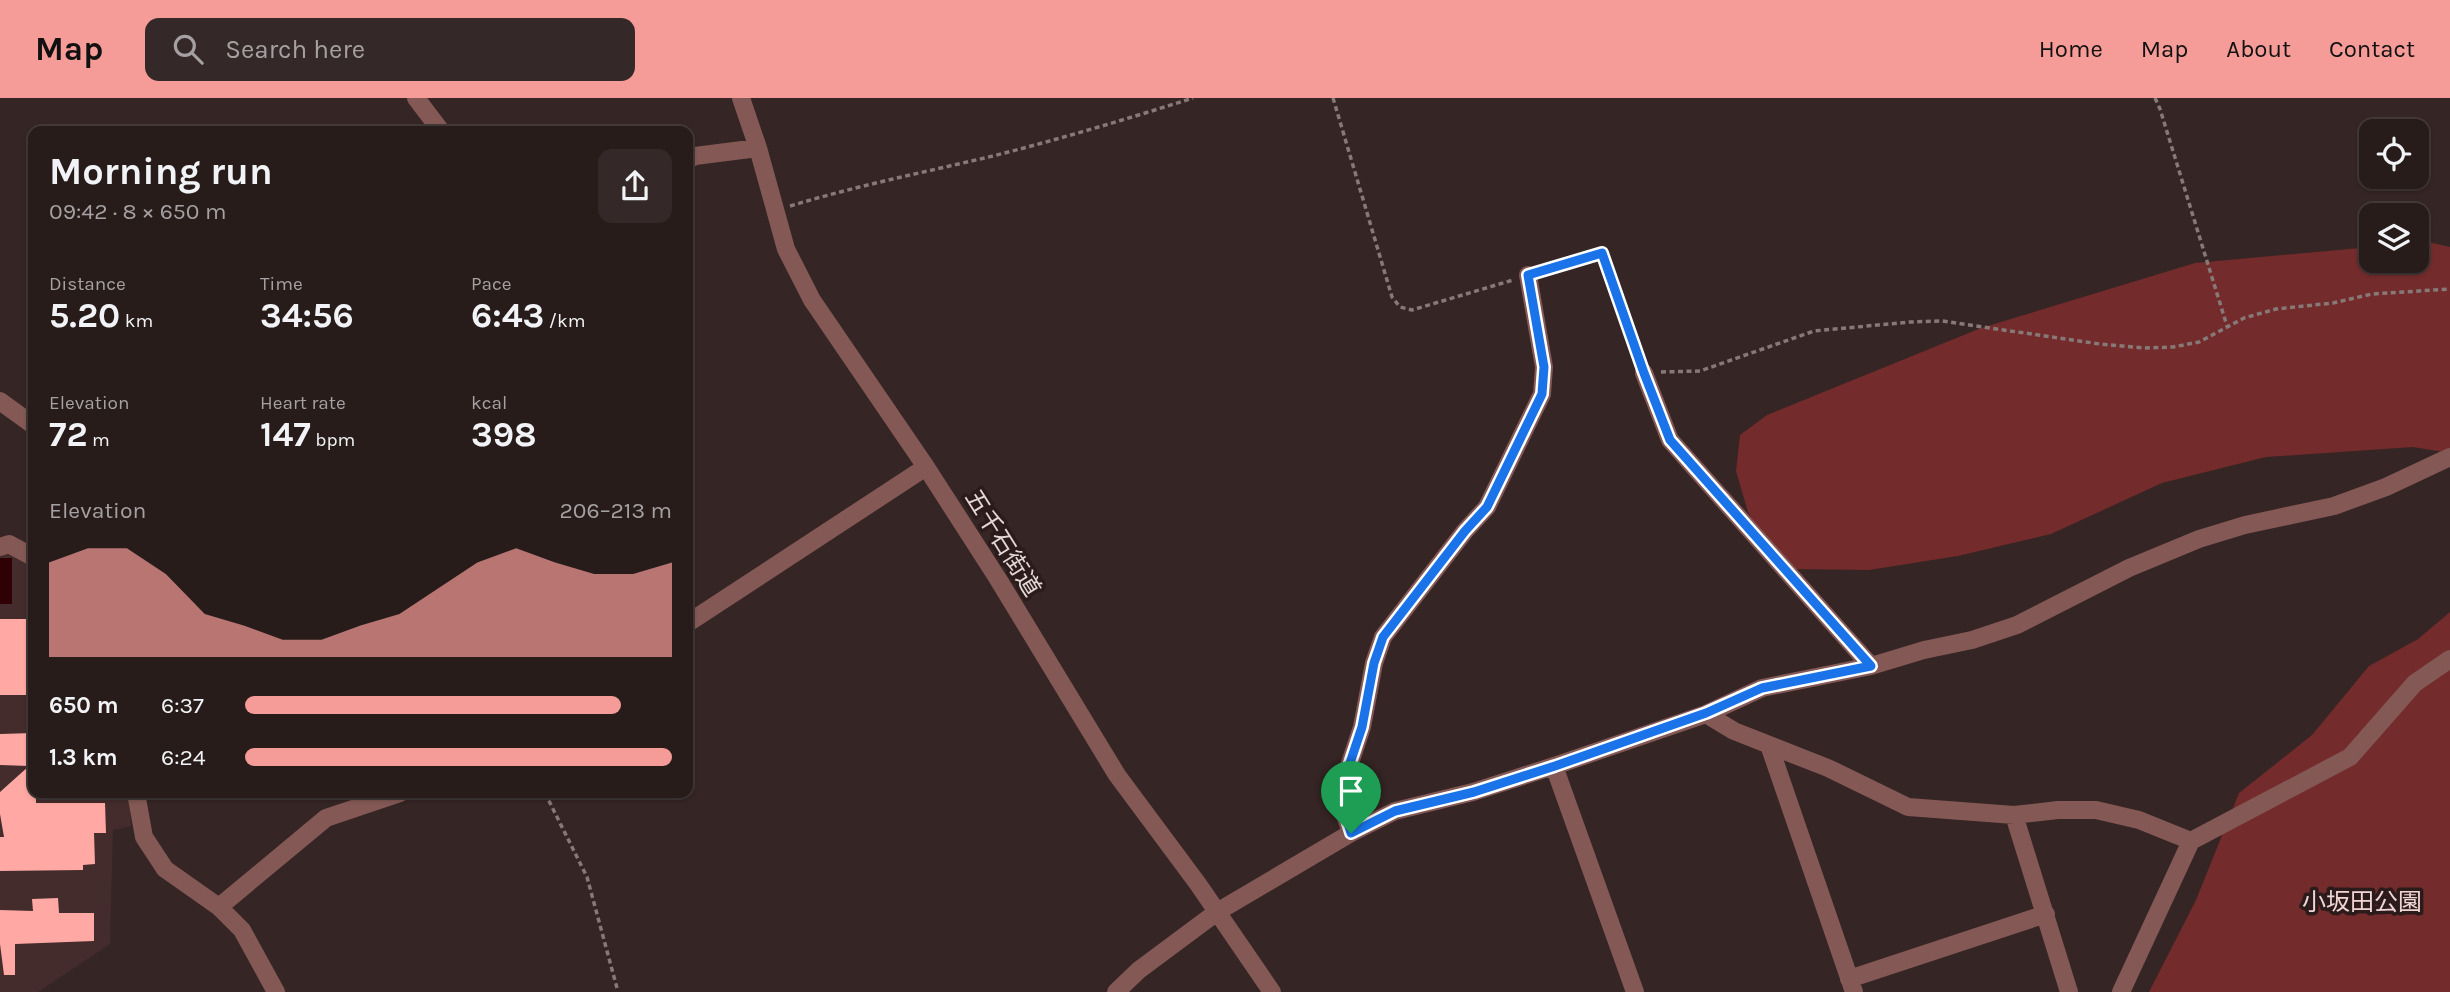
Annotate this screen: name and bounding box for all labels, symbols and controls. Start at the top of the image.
search box [145,18,635,81]
text: Map [35,30,103,68]
icon: search [169,30,207,68]
text: Search here [225,34,365,65]
text: Home [2039,35,2103,63]
text: Map [2141,35,2188,63]
text: About [2226,35,2291,63]
text: Contact [2329,35,2415,63]
map controls [2359,119,2429,273]
button: locate [2359,119,2429,189]
text: Morning run [49,149,273,194]
button: share [598,149,672,223]
text: 09:42 · 8 × 650 m [49,198,226,225]
button: layers [2359,203,2429,273]
text: Distance [49,273,126,295]
text: Time [260,273,303,295]
text: Pace [471,273,512,295]
text: 5.20 [49,295,120,336]
text: 34:56 [260,295,354,336]
text: 6:43 [471,295,544,336]
text: km [120,310,153,332]
text: /km [544,310,585,332]
text: Elevation [49,392,129,414]
text: Heart rate [260,392,346,414]
text: kcal [471,392,507,414]
text: 72 [49,414,88,455]
text: 147 [260,414,311,455]
text: 398 [471,414,537,455]
text: m [88,429,110,451]
text: bpm [311,429,355,451]
street label: 五千石街道 [959,485,1047,601]
text: Elevation [49,497,146,524]
text: 206–213 m [559,497,672,524]
text: 650 m [49,692,119,719]
text: 6:37 [161,692,204,719]
text: 1.3 km [49,744,118,771]
text: 6:24 [161,744,206,771]
pin [1321,761,1381,833]
icon: arrive [1332,772,1370,810]
park label: 小坂田公園 [2302,888,2422,916]

